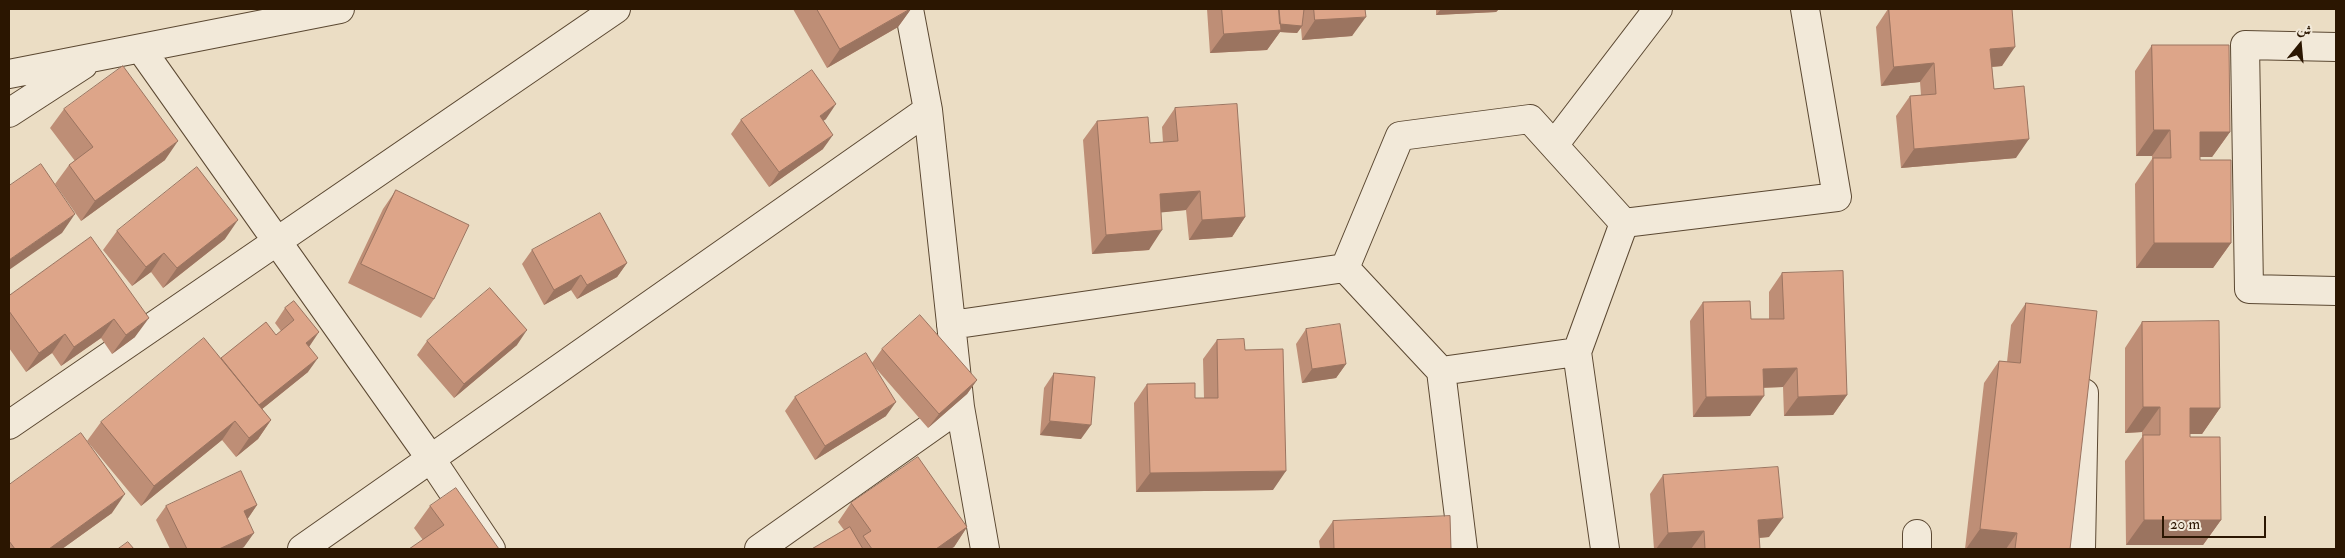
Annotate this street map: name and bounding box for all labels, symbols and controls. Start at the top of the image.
north arrow [2275,20,2325,70]
text: ش [2295,20,2314,40]
scale bar [2165,506,2269,538]
text: 20 m [2170,515,2200,534]

